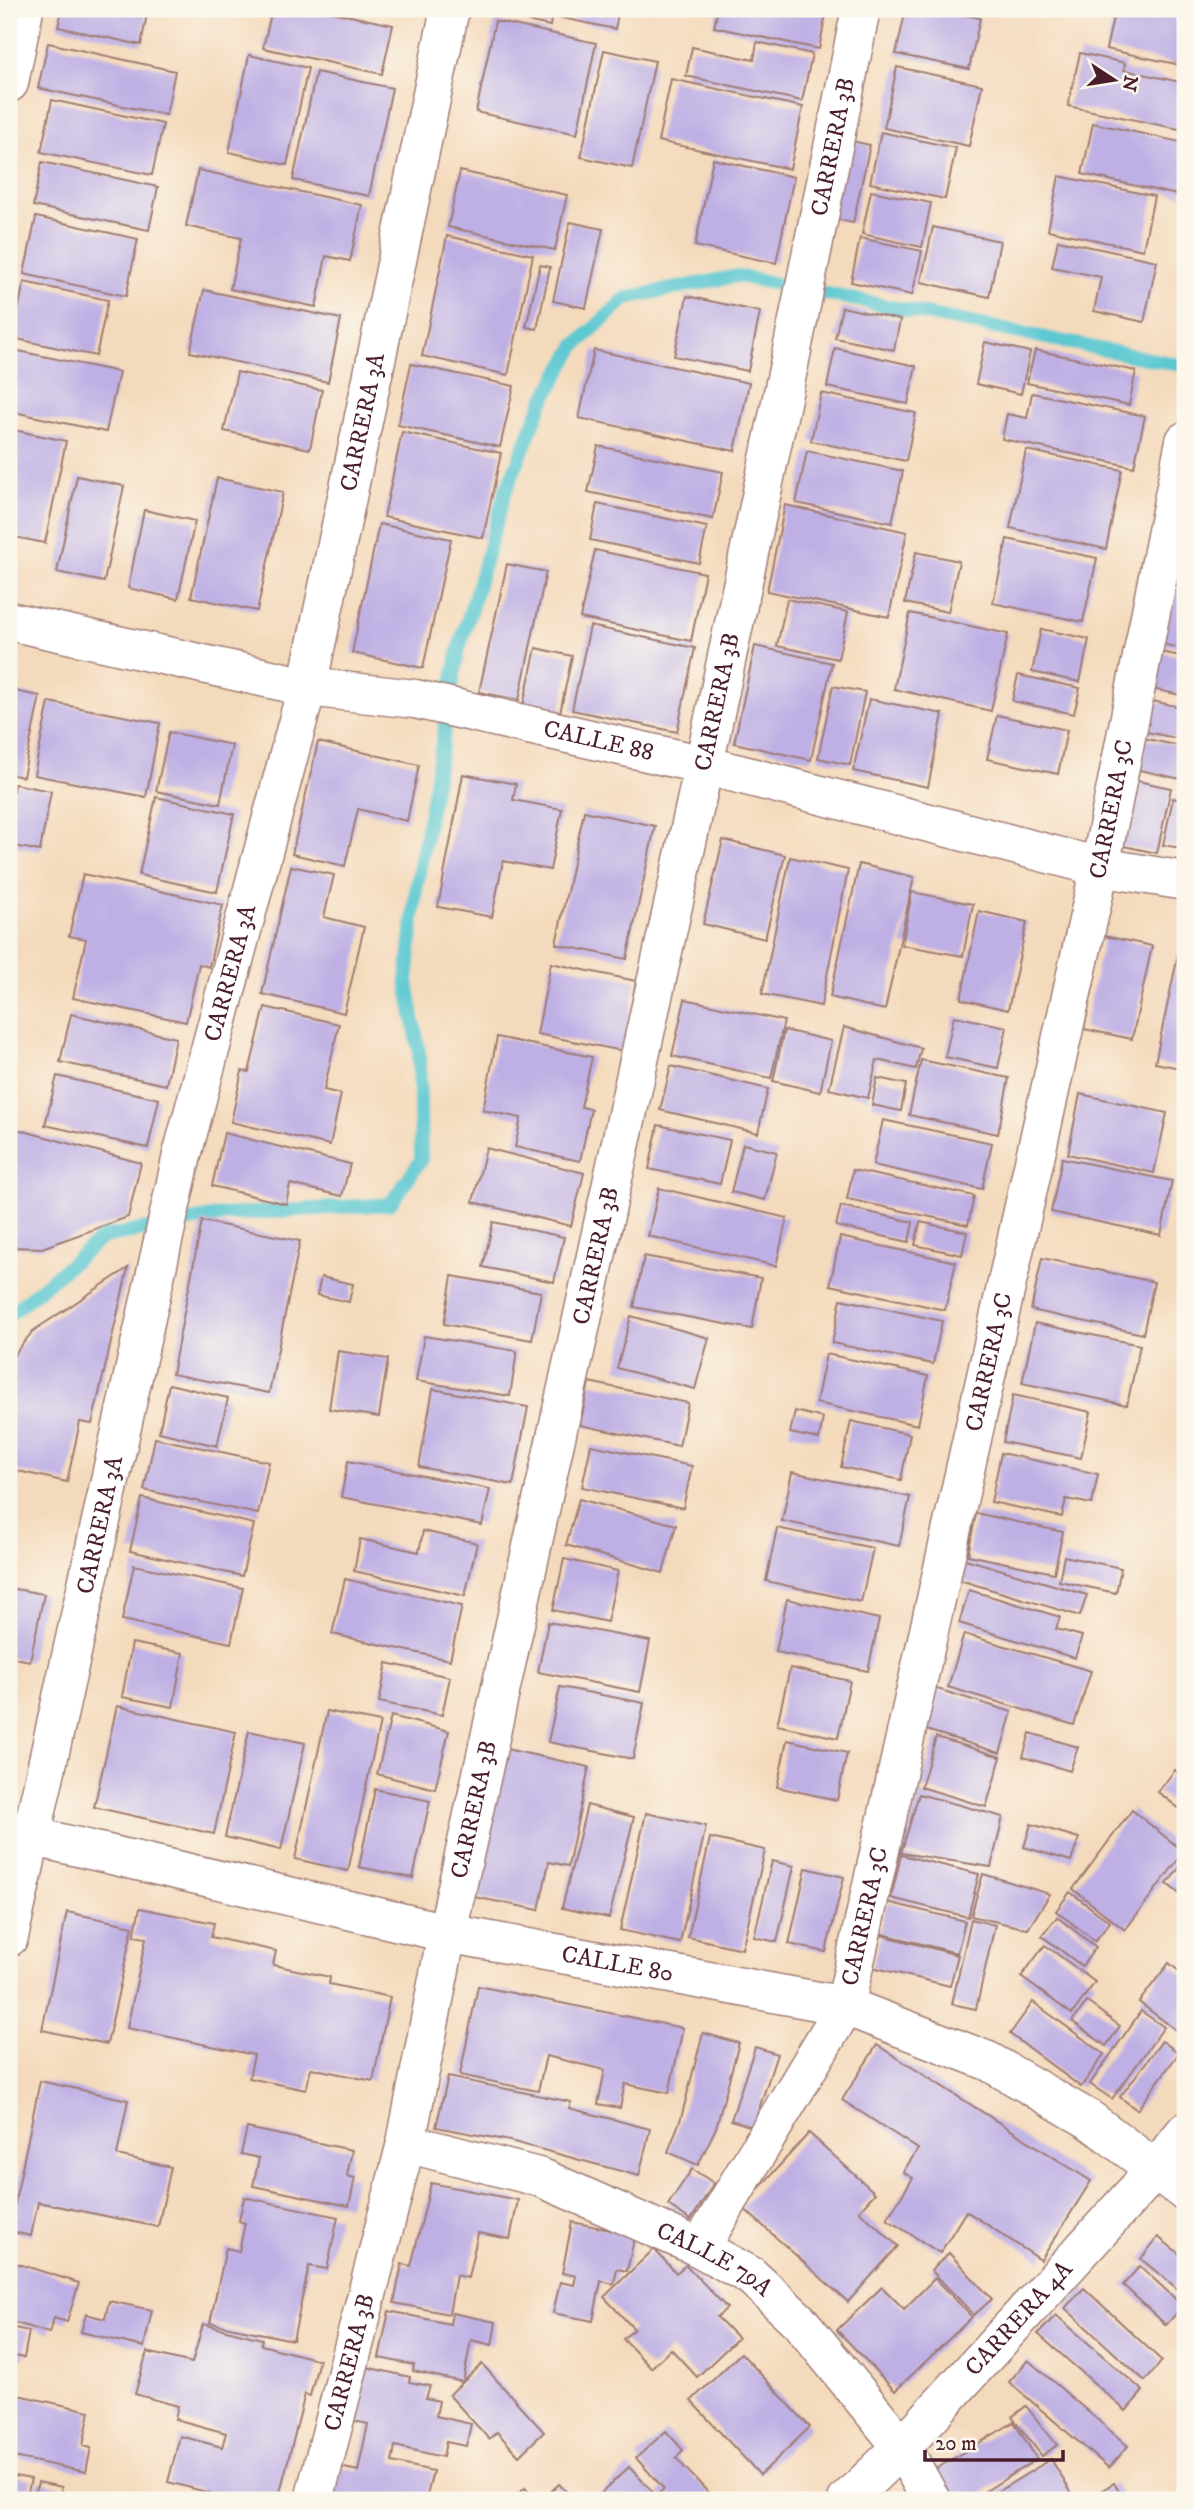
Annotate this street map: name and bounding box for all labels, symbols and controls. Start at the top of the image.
north arrow [1078,46,1148,116]
text: N [1116,73,1142,94]
street label: CARRERA 3B [804,75,862,219]
street label: CARRERA 3A [334,349,392,494]
street label: CARRERA 3B [688,630,747,774]
street label: CALLE 88 [540,714,656,768]
street label: CARRERA 3C [1083,737,1140,882]
street label: CARRERA 3A [198,901,263,1045]
street label: CARRERA 3B [566,1184,626,1328]
street label: CARRERA 3C [959,1290,1019,1434]
street label: CARRERA 3A [70,1452,130,1597]
street label: CARRERA 3B [444,1738,504,1882]
street label: CARRERA 3C [835,1844,895,1989]
street label: CALLE 80 [559,1939,676,1989]
street label: CALLE 79A [652,2216,779,2304]
street label: CARRERA 4A [959,2254,1080,2383]
street label: CARRERA 3B [317,2291,382,2434]
scale bar [925,2418,1063,2462]
text: 20 m [935,2431,977,2457]

